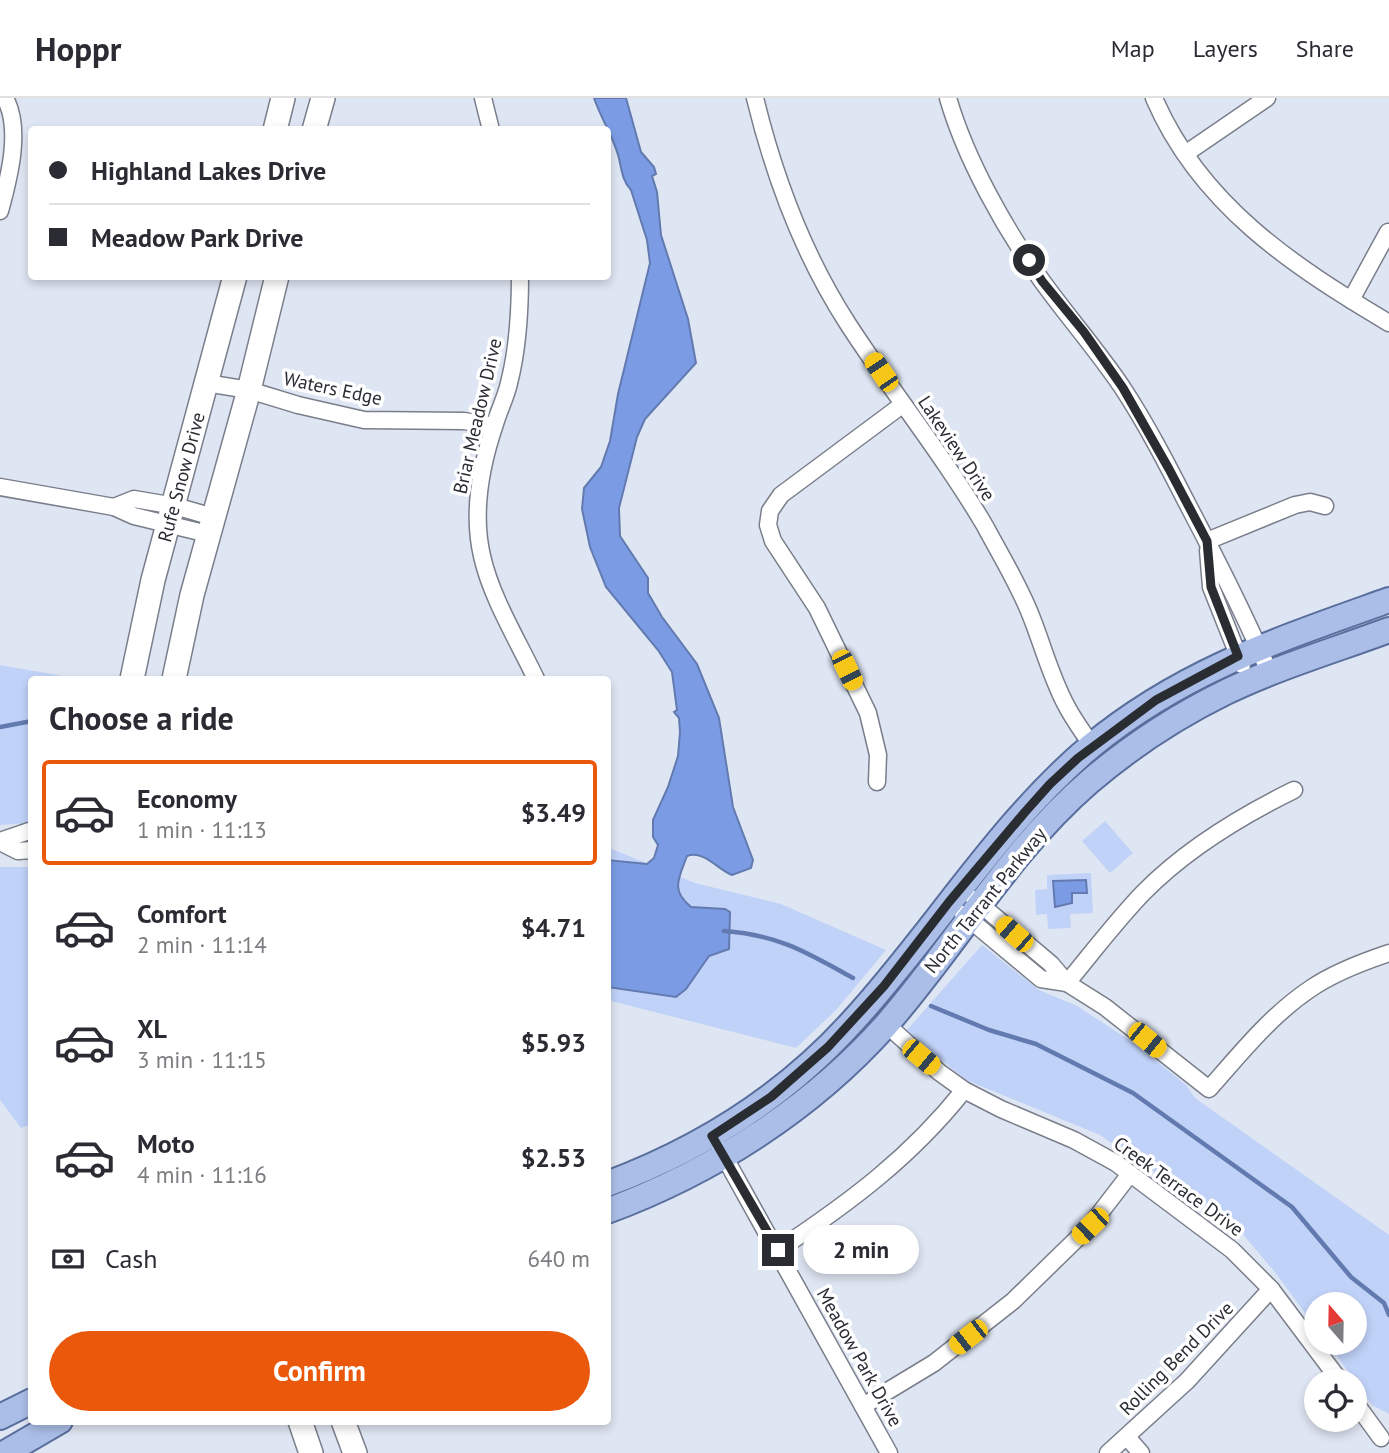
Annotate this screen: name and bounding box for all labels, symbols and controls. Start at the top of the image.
text: Hoppr [35,27,121,70]
text: Map [1111,33,1155,64]
text: Layers [1193,33,1258,64]
text: Share [1296,33,1354,64]
text: Highland Lakes Drive [91,154,326,187]
text: Meadow Park Drive [91,221,303,254]
route start [1013,244,1045,276]
street label: Briar Meadow Drive [447,336,507,496]
car [861,349,902,395]
street label: Waters Edge [282,366,384,410]
street label: Lakeview Drive [913,391,1001,505]
street label: Rufe Snow Drive [152,409,210,545]
car [829,647,866,693]
text: Choose a ride [49,697,234,739]
icon: car [53,781,116,844]
text: Economy [137,782,237,815]
text: $3.49 [521,796,586,829]
text: 1 min · 11:13 [137,815,267,844]
street label: North Tarrant Parkway [919,822,1051,978]
icon: car [53,896,116,959]
text: Comfort [137,897,227,930]
text: $4.71 [521,911,586,944]
car [992,912,1037,956]
text: 2 min · 11:14 [137,930,267,959]
icon: car [53,1011,116,1074]
text: XL [137,1012,167,1045]
car [1125,1019,1170,1061]
text: $5.93 [521,1026,586,1059]
car [899,1035,944,1079]
text: 3 min · 11:15 [137,1045,267,1074]
icon: car [53,1126,116,1189]
text: Moto [137,1127,195,1160]
street label: Creek Terrace Drive [1109,1131,1249,1241]
text: $2.53 [521,1141,586,1174]
text: 4 min · 11:16 [137,1160,267,1189]
car [1068,1204,1113,1248]
callout: 2 min [802,1226,918,1274]
route end [762,1234,794,1266]
text: 2 min [833,1235,889,1264]
icon: cash [49,1240,87,1278]
text: Cash [105,1242,157,1275]
text: 640 m [528,1244,590,1273]
street label: Meadow Park Drive [812,1283,908,1431]
north arrow [1304,1292,1367,1354]
map controls [1304,1292,1367,1432]
street label: Rolling Bend Drive [1114,1296,1238,1420]
car [945,1316,992,1358]
button: Confirm [49,1331,590,1411]
button: locate [1304,1369,1367,1432]

